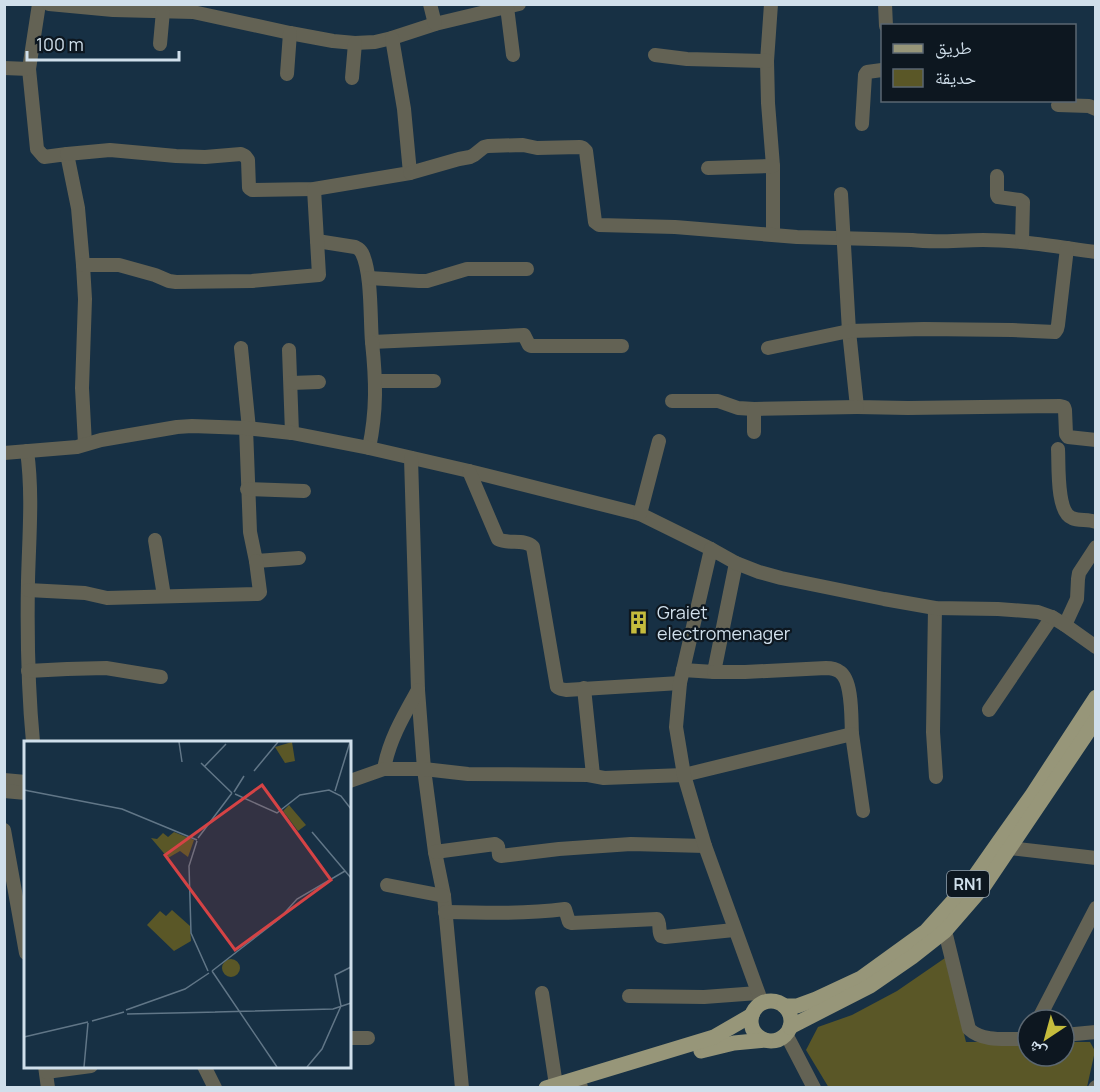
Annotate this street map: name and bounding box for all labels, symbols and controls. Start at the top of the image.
scale bar [27,24,178,62]
legend [881,24,1076,102]
text: 100 m [36,32,84,56]
text: طريق [935,35,972,59]
text: حديقة [935,65,976,89]
place label: Graiet electromenager [657,600,791,645]
building icon: Graiet electromenager [626,610,652,636]
inset map [24,741,351,1068]
road number: RN1 [947,871,989,897]
north arrow [1016,1008,1076,1068]
text: ش [1024,1036,1051,1064]

